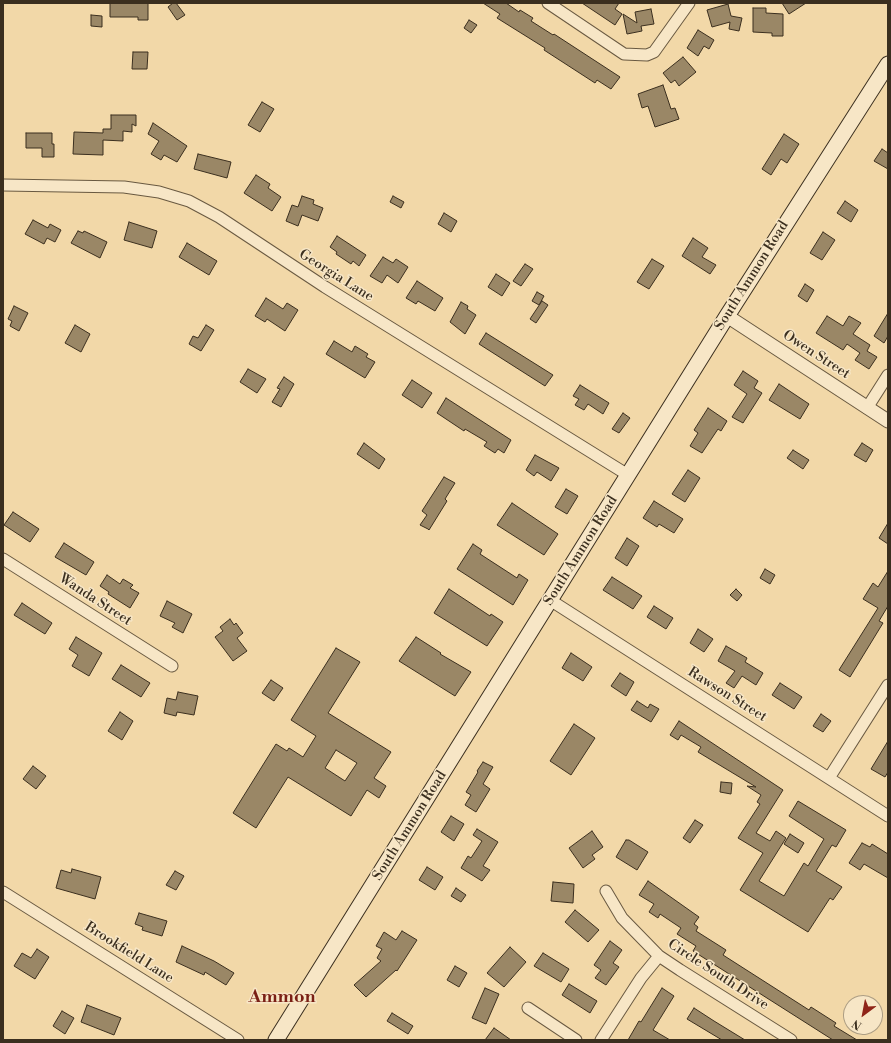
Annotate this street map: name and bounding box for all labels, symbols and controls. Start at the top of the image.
street label: South Ammon Road [712,218,792,334]
street label: Georgia Lane [296,246,376,306]
street label: Owen Street [779,327,853,383]
street label: South Ammon Road [541,493,621,609]
street label: Wanda Street [56,570,134,630]
street label: Rawson Street [684,664,770,726]
street label: South Ammon Road [370,768,450,884]
street label: Brookfield Lane [82,919,176,987]
street label: Circle South Drive [664,936,772,1014]
district label: Ammon [248,987,316,1009]
north arrow [843,995,883,1035]
text: N [850,1016,865,1033]

